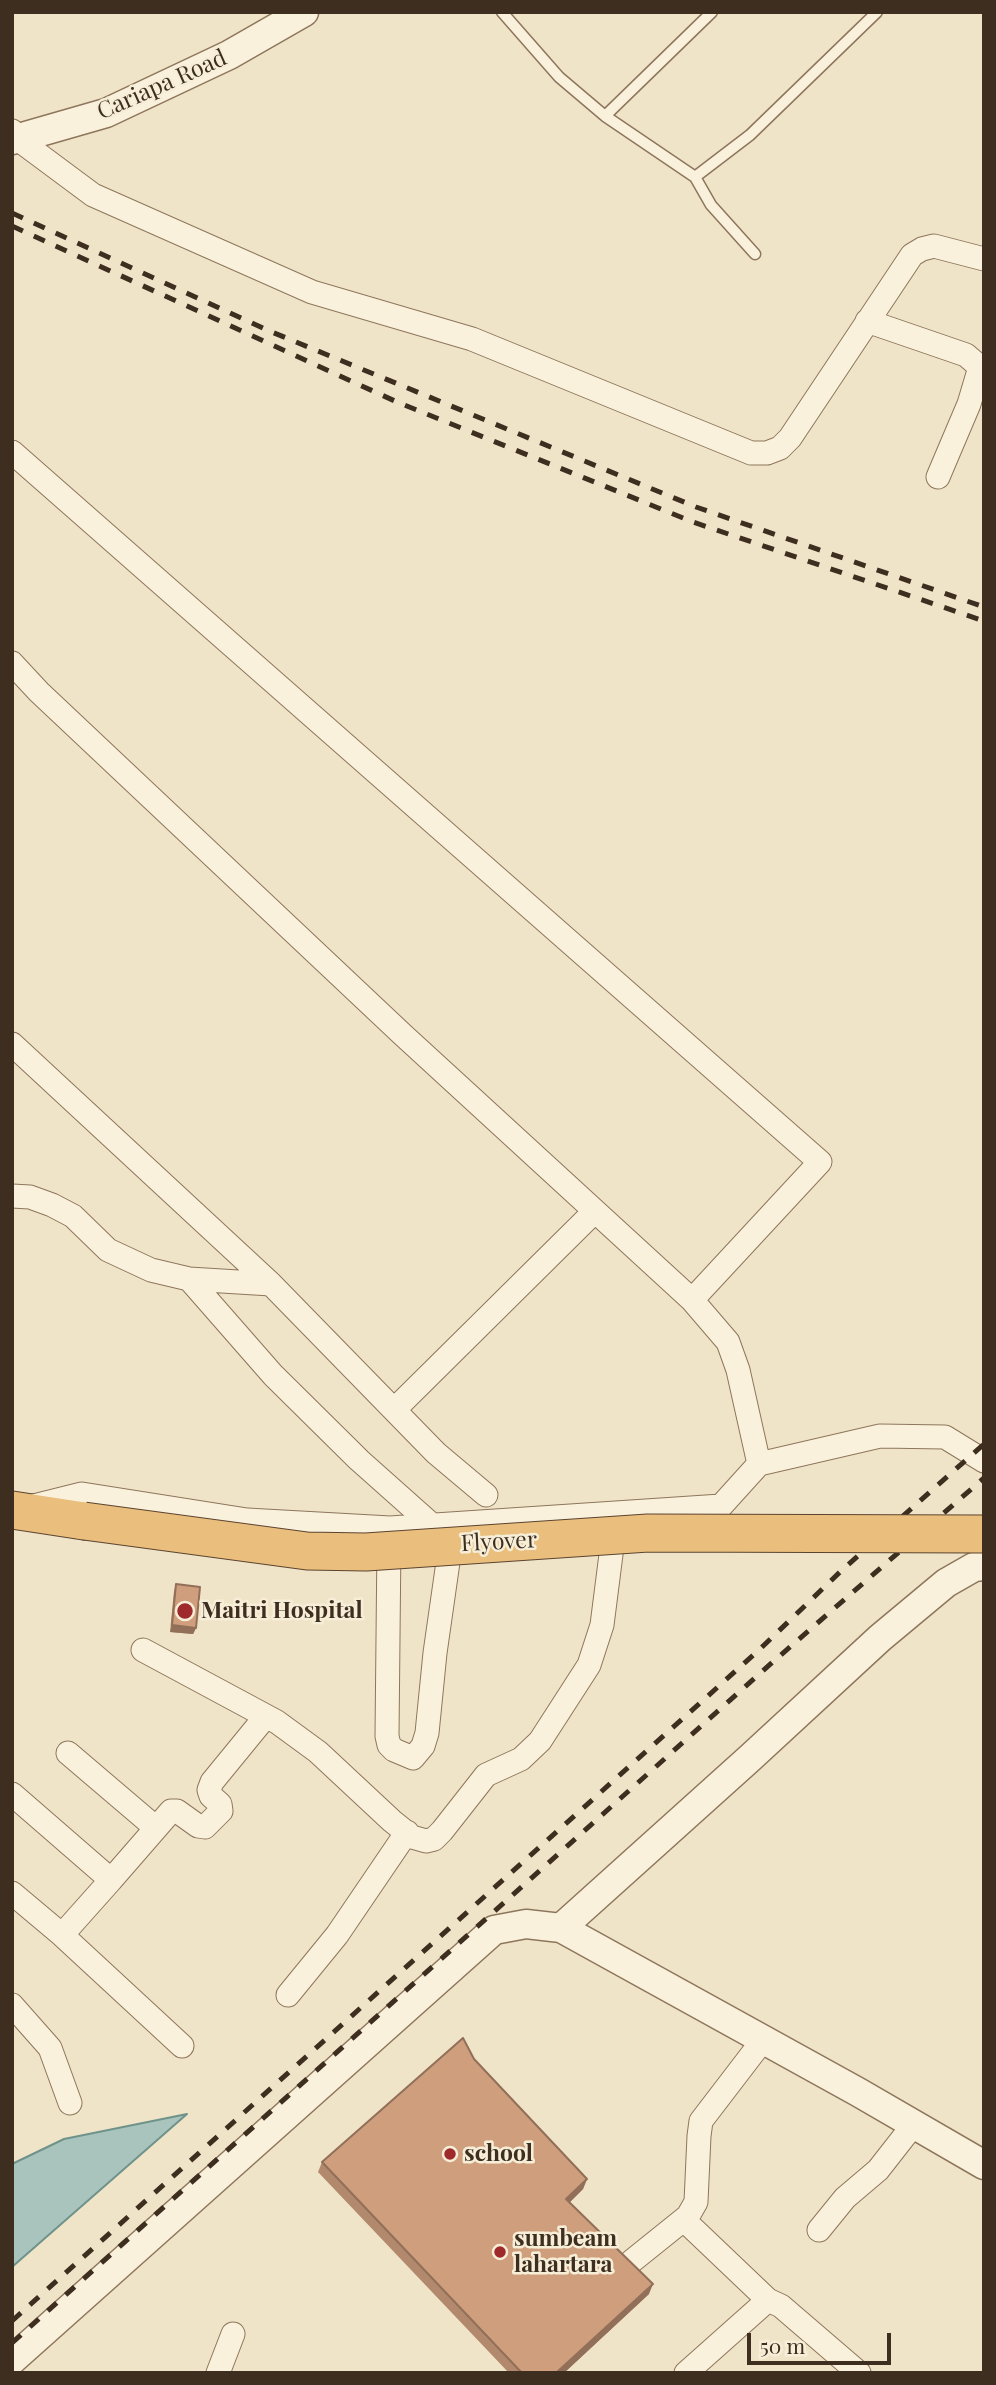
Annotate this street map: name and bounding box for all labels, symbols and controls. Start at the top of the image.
street label: Cariapa Road [93,44,231,126]
street label: Flyover [460,1526,538,1558]
place label: Maitri Hospital [201,1597,363,1625]
marker: Maitri Hospital [175,1601,195,1621]
place label: school [464,2140,533,2168]
marker: school [442,2146,458,2162]
place label: sumbeam lahartara [514,2225,617,2279]
marker: sumbeam lahartara [492,2244,508,2260]
scale bar [751,2318,894,2362]
text: 50 m [760,2331,805,2359]

